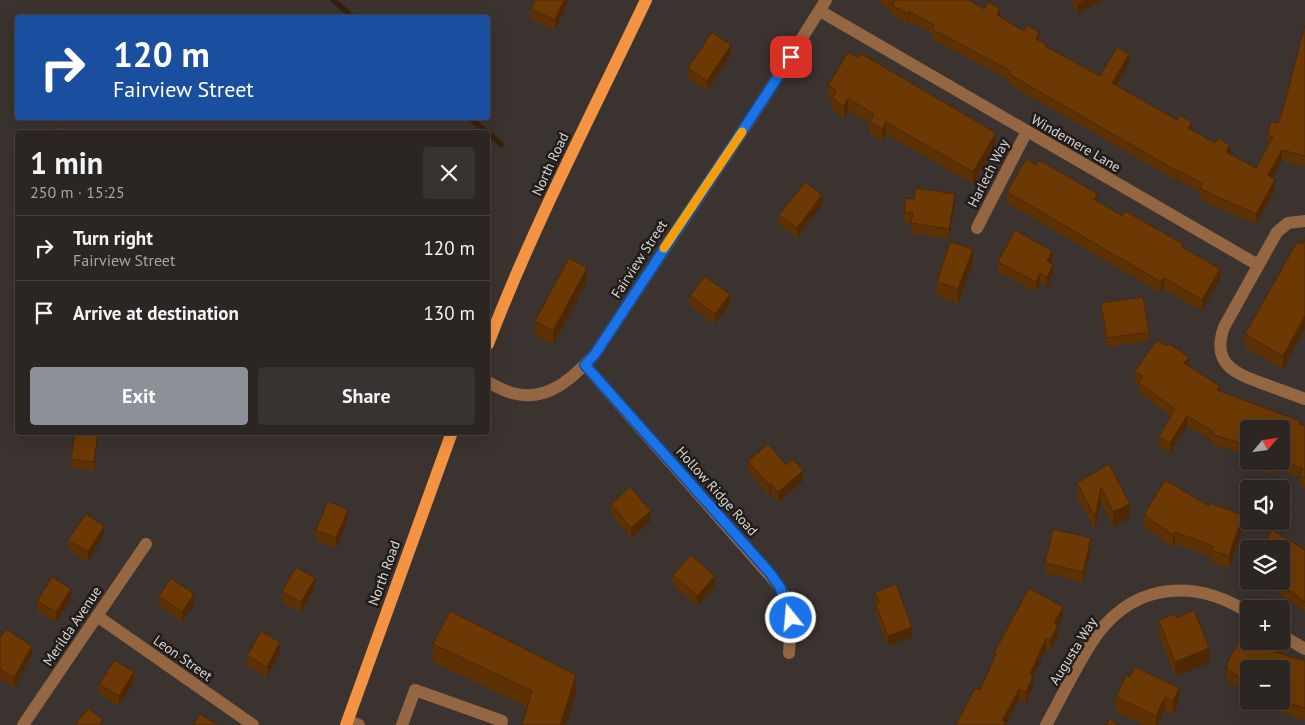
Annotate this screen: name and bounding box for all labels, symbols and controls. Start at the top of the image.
text: 120 m [113,31,210,77]
icon: right [30,35,95,100]
pin [770,36,812,78]
icon: arrive [777,43,805,71]
text: Fairview Street [113,75,254,103]
street label: Windemere Lane [1028,110,1124,176]
street label: North Road [527,129,573,199]
street label: Harlech Way [963,135,1013,210]
text: 1 min [30,143,103,182]
button: close [423,147,475,199]
text: 250 m · 15:25 [30,182,125,202]
street label: Fairview Street [607,216,671,301]
text: Turn right [73,226,153,250]
icon: right [30,234,58,262]
text: 120 m [423,236,475,260]
text: Fairview Street [73,250,175,270]
icon: arrive [30,299,58,327]
text: Arrive at destination [73,301,239,325]
text: 130 m [423,301,475,325]
button: Exit [30,367,248,425]
button: Share [258,367,475,425]
north arrow [1240,420,1290,470]
map controls [1240,420,1290,710]
street label: Hollow Ridge Road [672,443,762,539]
button: sound [1240,480,1290,530]
street label: North Road [364,538,404,608]
button: layers [1240,540,1290,590]
street label: Merilda Avenue [39,583,105,669]
position arrow [764,591,816,643]
button: + [1240,600,1290,650]
street label: Augusta Way [1045,613,1101,688]
street label: Leon Street [150,631,216,685]
button: − [1240,660,1290,710]

